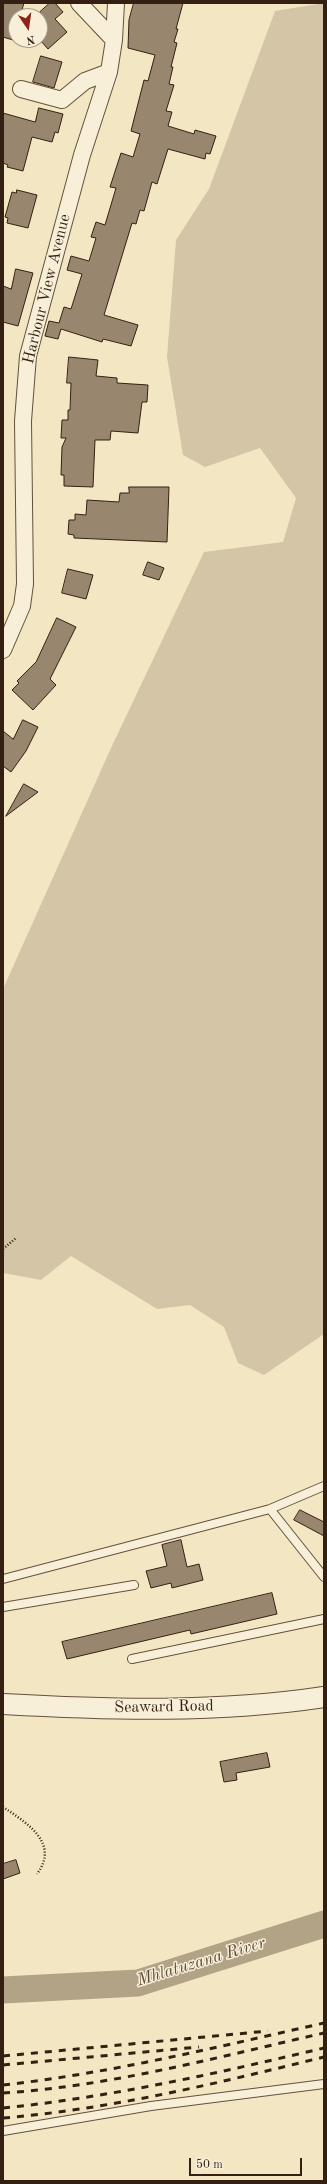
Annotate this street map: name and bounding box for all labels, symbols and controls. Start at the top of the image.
north arrow [8,8,48,48]
text: N [25,33,36,46]
street label: Harbour View Avenue [19,212,75,366]
street label: Seaward Road [114,1697,214,1717]
water label: Mhlatuzana River [134,1933,268,1991]
scale bar [191,2150,304,2176]
text: 50 m [196,2159,223,2171]

